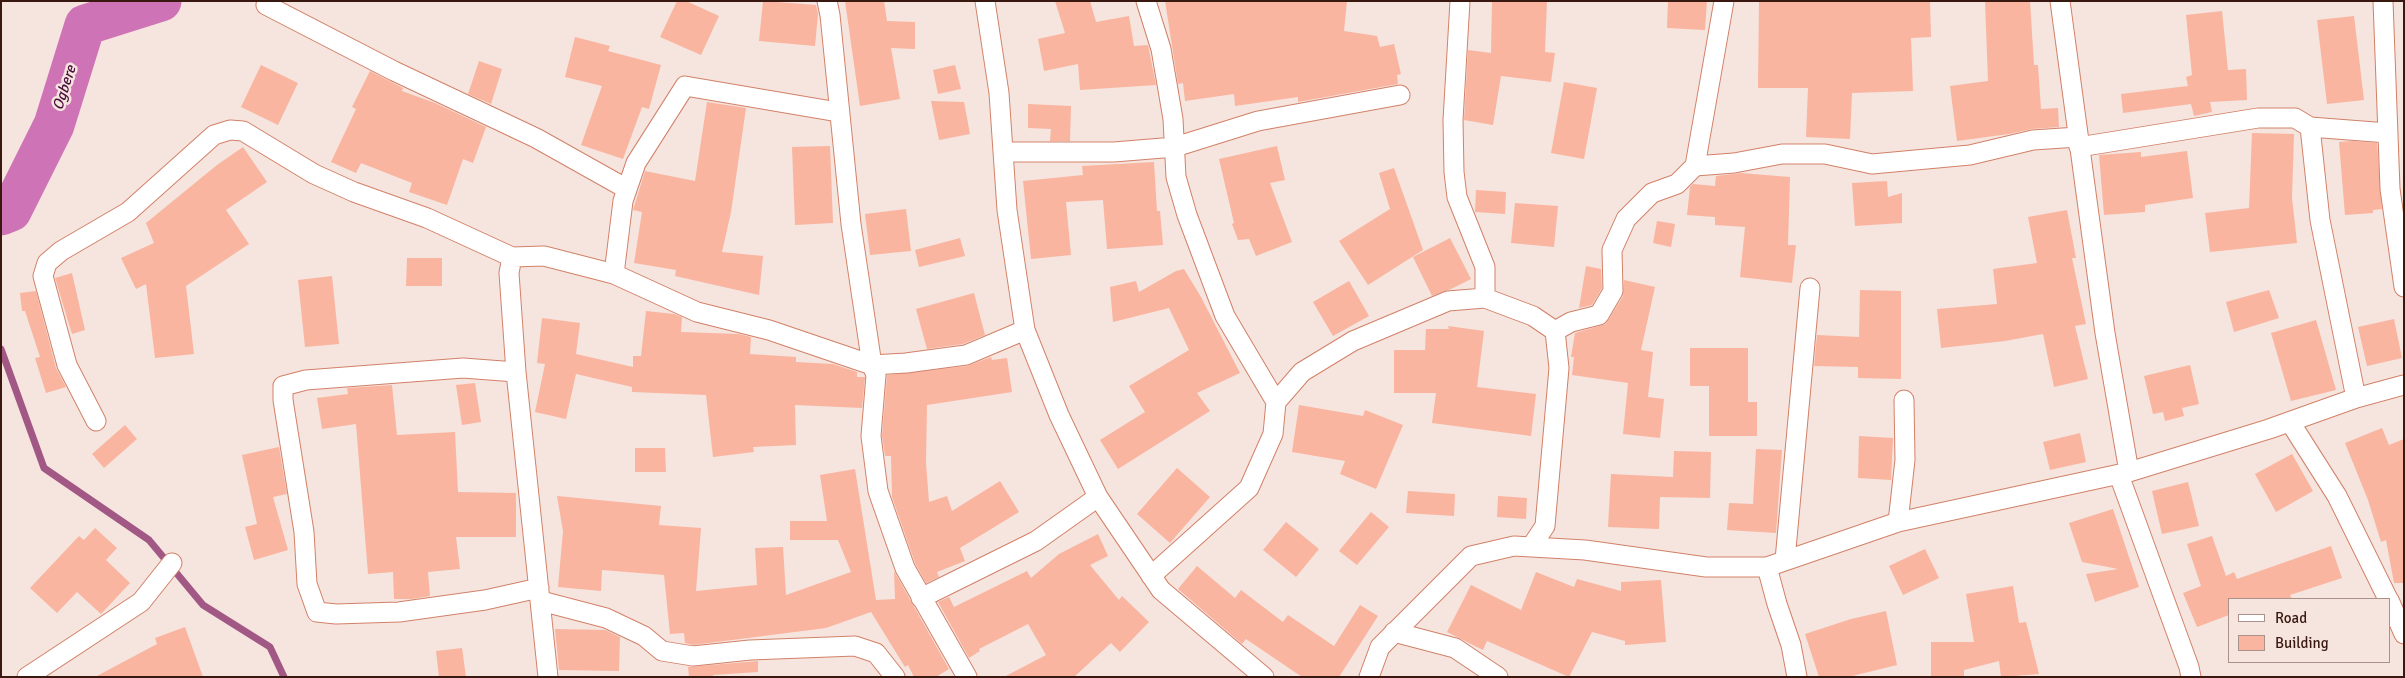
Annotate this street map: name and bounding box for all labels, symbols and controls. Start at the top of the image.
water label: Ogbere [49,63,81,113]
legend [2228,598,2390,663]
text: Road [2275,609,2307,627]
text: Building [2275,634,2329,652]

